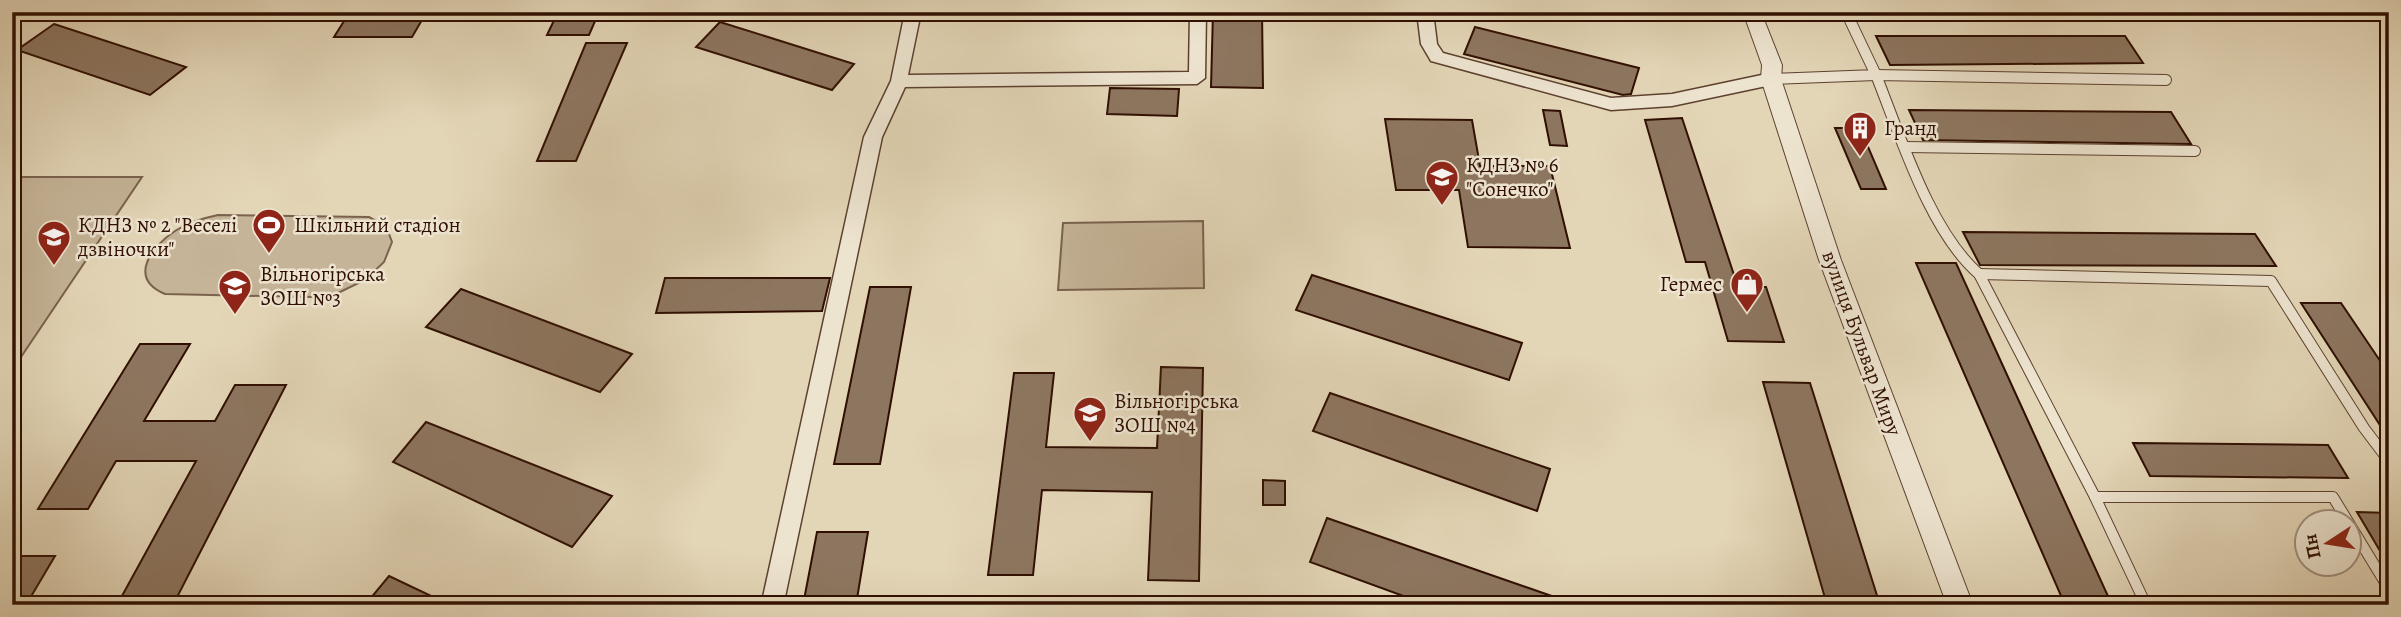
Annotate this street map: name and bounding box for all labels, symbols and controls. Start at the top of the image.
building icon: Гранд [1841,109,1879,158]
place label: Гранд [1884,114,1937,142]
place label: КДНЗ № 6 "Сонечко" [1466,151,1559,203]
school or university icon: КДНЗ № 6 "Сонечко" [1423,158,1461,207]
sports icon: Шкільний стадіон [250,206,288,255]
place label: КДНЗ № 2 "Веселі дзвіночки" [77,211,237,263]
place label: Шкільний стадіон [294,211,461,239]
school or university icon: КДНЗ № 2 "Веселі дзвіночки" [35,218,73,267]
street label: вулиця Бульвар Миру [1816,247,1909,440]
place label: Вільногірська ЗОШ №3 [260,260,385,312]
shop icon: Гермес [1728,265,1766,314]
school or university icon: Вільногірська ЗОШ №3 [216,267,254,316]
place label: Гермес [1660,270,1722,298]
place label: Вільногірська ЗОШ №4 [1114,387,1239,439]
school or university icon: Вільногірська ЗОШ №4 [1071,394,1109,443]
north arrow [2292,508,2362,578]
text: Пн [2297,531,2328,561]

